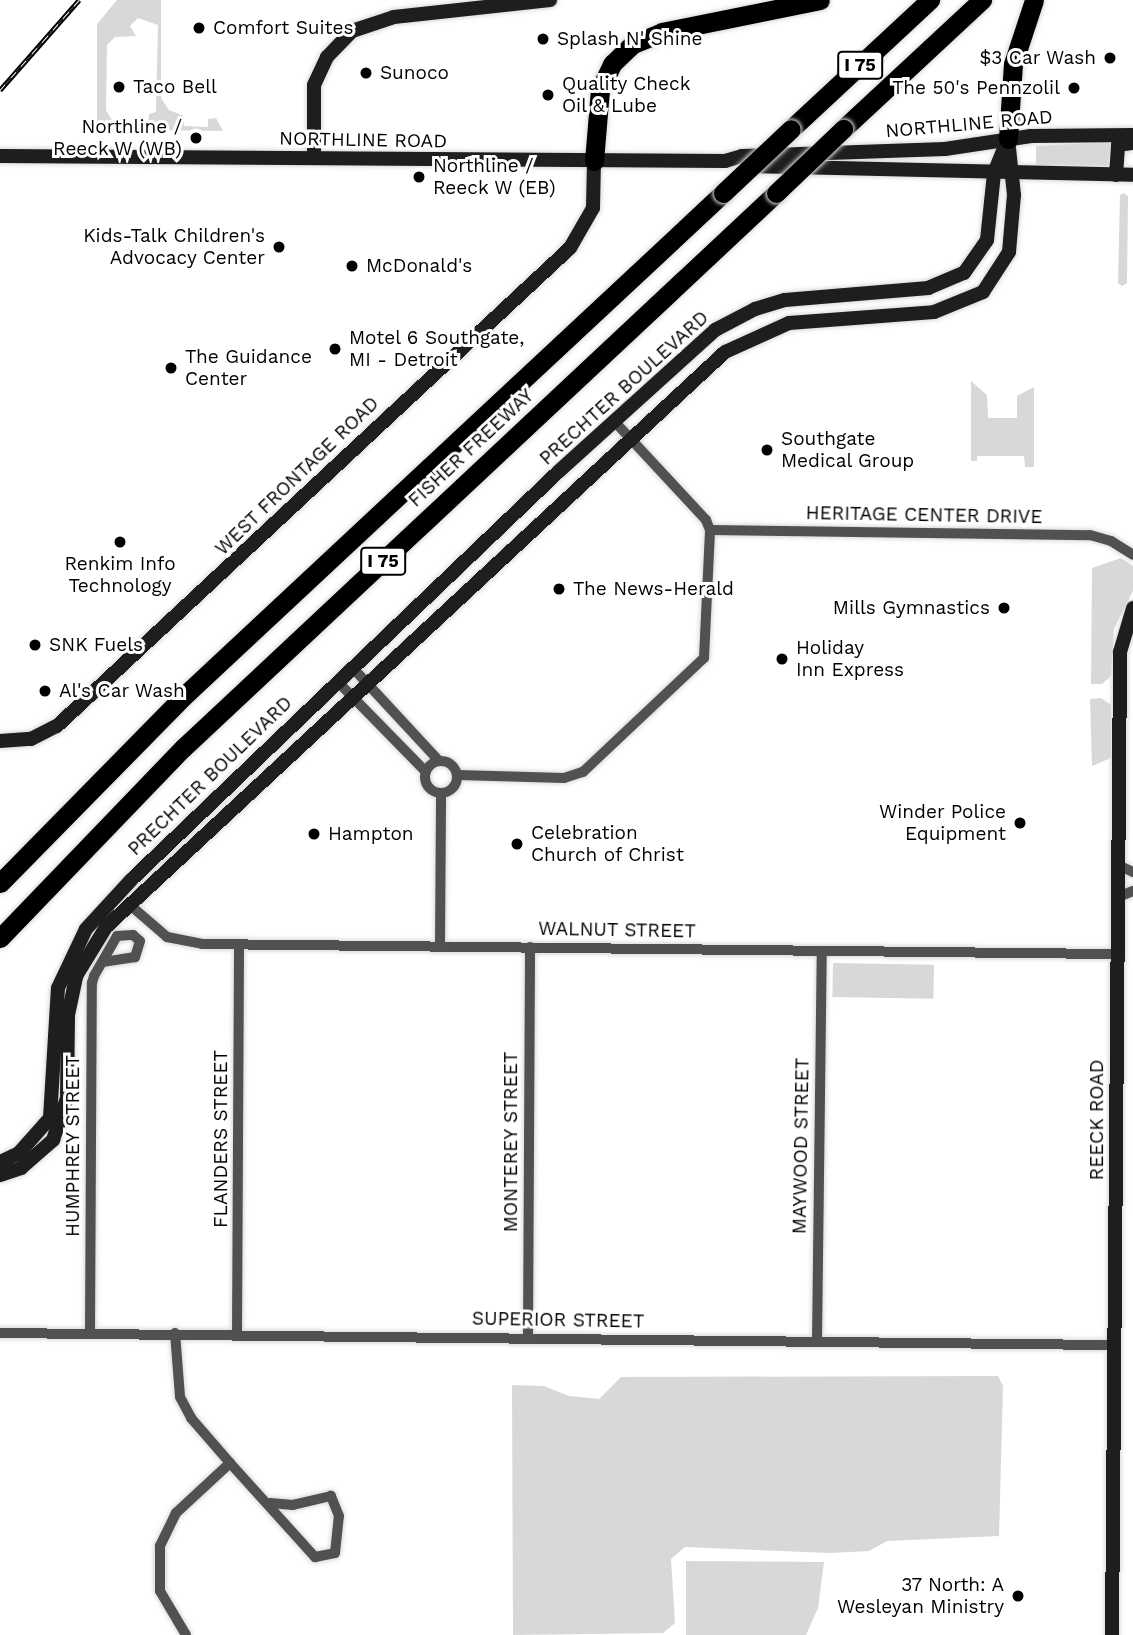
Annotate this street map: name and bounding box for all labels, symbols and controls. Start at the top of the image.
place label: Comfort Suites [213,17,353,39]
marker: Comfort Suites [191,20,207,36]
place label: Splash N' Shine [557,28,702,50]
marker: Splash N' Shine [535,31,551,47]
place label: $3 Car Wash [979,47,1096,69]
marker: $3 Car Wash [1102,50,1118,66]
road number: I 75 [836,51,884,80]
place label: Sunoco [380,62,449,84]
marker: Sunoco [358,65,374,81]
place label: Quality Check Oil & Lube [562,73,691,117]
place label: Taco Bell [133,76,217,98]
place label: The 50's Pennzolil [892,77,1060,99]
marker: Taco Bell [111,79,127,95]
marker: The 50's Pennzolil [1066,80,1082,96]
marker: Quality Check Oil & Lube [540,87,556,103]
street label: NORTHLINE ROAD [884,105,1054,143]
place label: Northline / Reeck W (WB) [52,116,182,160]
street label: NORTHLINE ROAD [279,127,447,153]
marker: Northline / Reeck W (WB) [188,130,204,146]
place label: Northline / Reeck W (EB) [433,155,557,199]
marker: Northline / Reeck W (EB) [411,169,427,185]
place label: Kids-Talk Children's Advocacy Center [83,225,265,269]
marker: Kids-Talk Children's Advocacy Center [271,239,287,255]
place label: McDonald's [366,255,472,277]
marker: McDonald's [344,258,360,274]
street label: PRECHTER BOULEVARD [535,306,713,470]
place label: Motel 6 Southgate, MI - Detroit [349,327,525,371]
marker: Motel 6 Southgate, MI - Detroit [327,341,343,357]
place label: The Guidance Center [185,346,312,390]
marker: The Guidance Center [163,360,179,376]
street label: FISHER FREEWAY [404,384,538,512]
street label: WEST FRONTAGE ROAD [210,392,384,560]
place label: Southgate Medical Group [781,428,915,472]
marker: Southgate Medical Group [759,442,775,458]
street label: HERITAGE CENTER DRIVE [805,502,1043,528]
marker: Renkim Info Technology [112,534,128,550]
road number: I 75 [358,546,408,576]
place label: Renkim Info Technology [64,553,176,597]
place label: The News-Herald [573,578,734,600]
marker: The News-Herald [551,581,567,597]
place label: Mills Gymnastics [833,597,990,619]
marker: Mills Gymnastics [996,600,1012,616]
place label: SNK Fuels [49,634,143,656]
marker: SNK Fuels [27,637,43,653]
place label: Holiday Inn Express [796,637,904,681]
marker: Holiday Inn Express [774,651,790,667]
place label: Al's Car Wash [59,680,186,702]
marker: Al's Car Wash [37,683,53,699]
street label: PRECHTER BOULEVARD [123,692,297,860]
place label: Winder Police Equipment [879,801,1006,845]
marker: Winder Police Equipment [1012,815,1028,831]
place label: Celebration Church of Christ [531,822,685,866]
place label: Hampton [328,823,414,845]
marker: Hampton [306,826,322,842]
marker: Celebration Church of Christ [509,836,525,852]
street label: WALNUT STREET [538,917,696,943]
street label: FLANDERS STREET [210,1050,232,1228]
street label: MONTEREY STREET [500,1051,522,1233]
street label: HUMPHREY STREET [62,1055,84,1237]
street label: MAYWOOD STREET [788,1058,814,1234]
street label: REECK ROAD [1086,1059,1108,1181]
street label: SUPERIOR STREET [472,1307,644,1333]
place label: 37 North: A Wesleyan Ministry [837,1574,1004,1618]
marker: 37 North: A Wesleyan Ministry [1010,1588,1026,1604]

